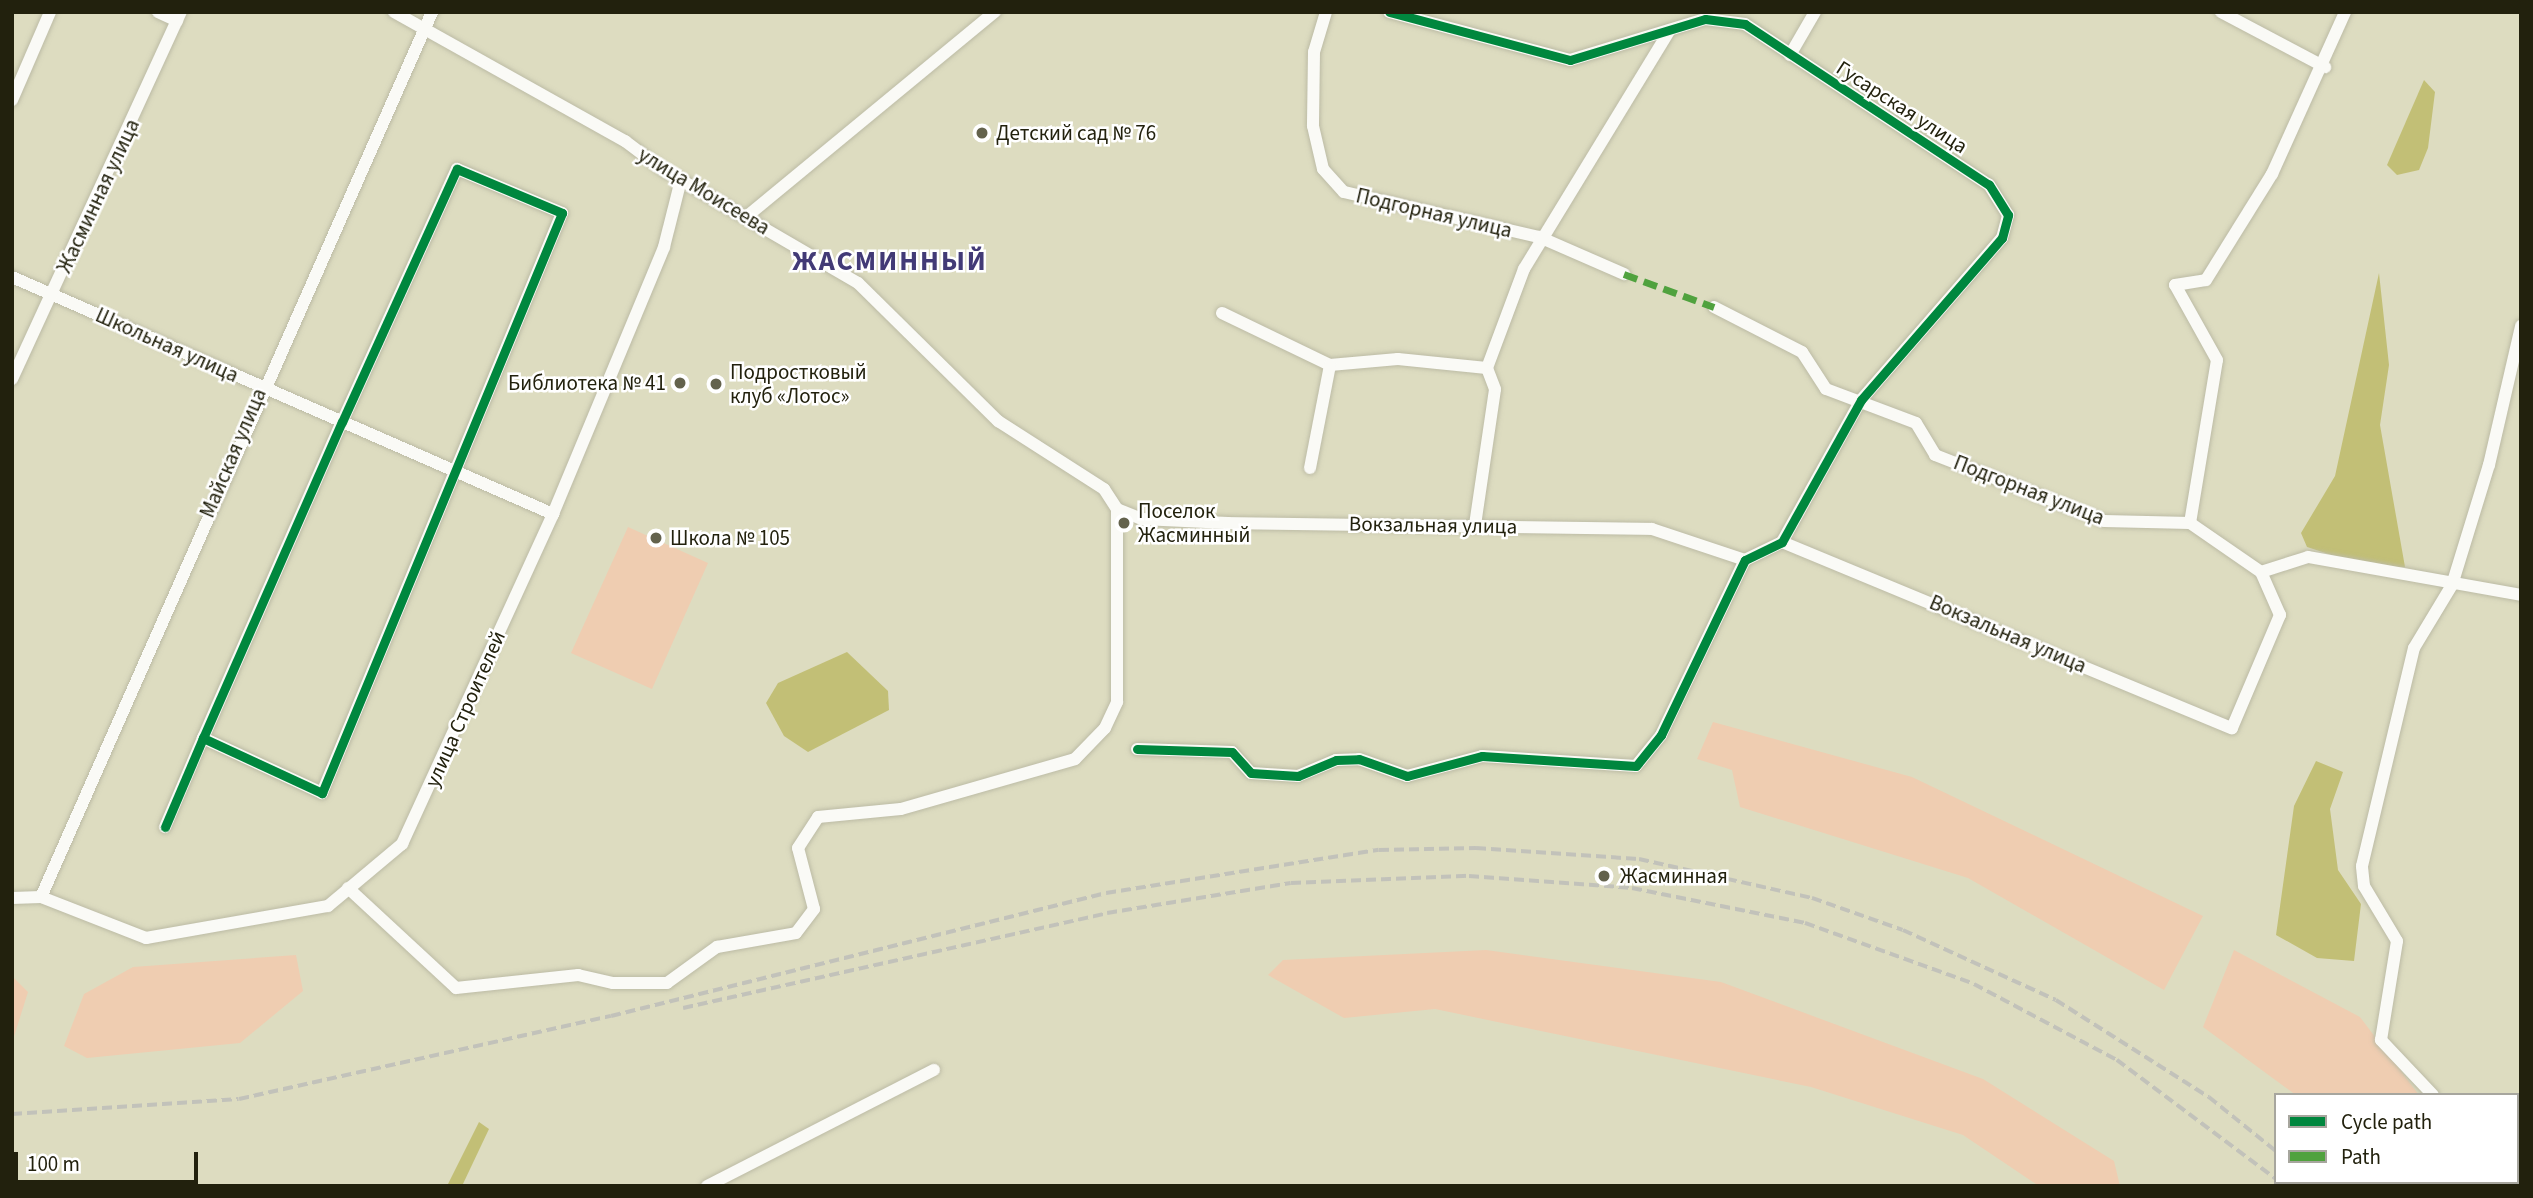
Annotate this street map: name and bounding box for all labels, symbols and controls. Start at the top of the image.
street label: Гусарская улица [1832,55,1972,159]
street label: Жасминная улица [51,115,145,277]
place label: Детский сад № 76 [996,120,1156,146]
marker: Детский сад № 76 [974,125,990,141]
street label: улица Моисеева [634,142,774,240]
street label: Подгорная улица [1354,183,1514,243]
district label: ЖАСМИННЫЙ [793,244,987,278]
street label: Школьная улица [92,302,242,388]
place label: Подростковый клуб «Лотос» [730,359,866,409]
place label: Библиотека № 41 [508,370,666,396]
marker: Библиотека № 41 [672,375,688,391]
marker: Подростковый клуб «Лотос» [708,376,724,392]
street label: Майская улица [194,385,272,521]
street label: Подгорная улица [1950,450,2108,530]
place label: Поселок Жасминный [1138,498,1250,548]
street label: Вокзальная улица [1349,511,1517,539]
marker: Поселок Жасминный [1116,515,1132,531]
place label: Школа № 105 [670,525,790,551]
marker: Школа № 105 [648,530,664,546]
street label: Вокзальная улица [1926,590,2090,678]
street label: улица Строителей [419,627,511,791]
place label: Жасминная [1620,863,1728,889]
marker: Жасминная [1594,866,1614,886]
legend [2274,1093,2519,1184]
text: Cycle path [2341,1107,2432,1137]
scale bar [18,1138,201,1182]
text: Path [2341,1142,2381,1172]
text: 100 m [27,1149,80,1179]

